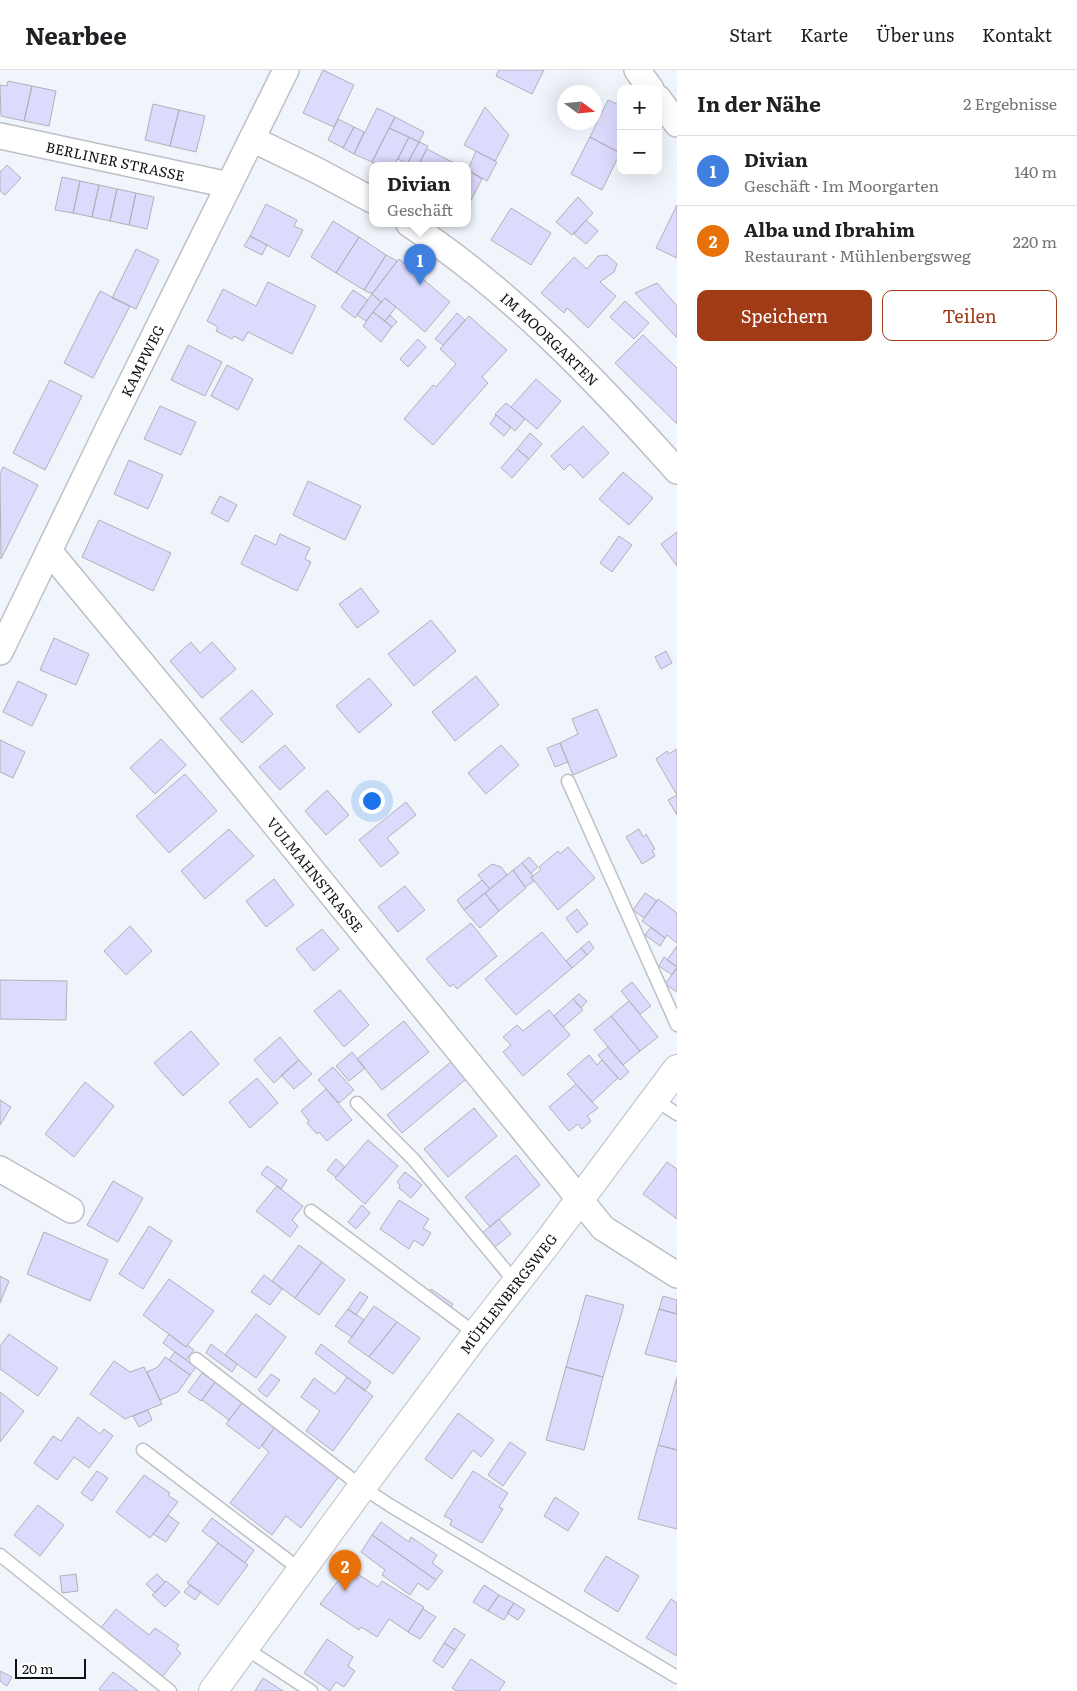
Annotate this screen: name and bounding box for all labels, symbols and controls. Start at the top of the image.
text: Nearbee [25,17,127,52]
text: Start [729,21,772,48]
text: Karte [800,21,848,48]
text: Über uns [876,21,954,48]
text: Kontakt [982,21,1052,48]
north arrow [557,85,602,130]
map controls [617,85,662,175]
button: + [617,85,662,130]
text: In der Nähe [697,87,821,118]
text: 2 Ergebnisse [963,91,1057,115]
button: − [617,130,662,175]
street label: BERLINER STRASSE [44,136,187,185]
text: Divian [744,145,808,173]
text: 1 [710,159,716,183]
text: 140 m [1014,159,1057,183]
popup [369,162,471,227]
text: Divian [387,169,451,197]
text: Geschäft · Im Moorgarten [744,173,939,197]
text: Geschäft [387,197,453,221]
text: Alba und Ibrahim [744,215,915,243]
text: 2 [709,229,717,253]
text: 220 m [1013,229,1057,253]
text: Restaurant · Mühlenbergsweg [744,243,971,267]
pin: 1 [404,244,436,285]
street label: IM MOORGARTEN [496,288,603,390]
button: Speichern [697,290,872,341]
button: Teilen [882,290,1057,341]
street label: KAMPWEG [116,321,168,400]
your location [359,788,385,814]
street label: VULMAHNSTRASSE [263,813,368,936]
street label: MÜHLENBERGSWEG [455,1229,562,1358]
pin: 2 [329,1550,361,1591]
scale bar [15,1656,86,1679]
text: 20 m [22,1658,54,1678]

